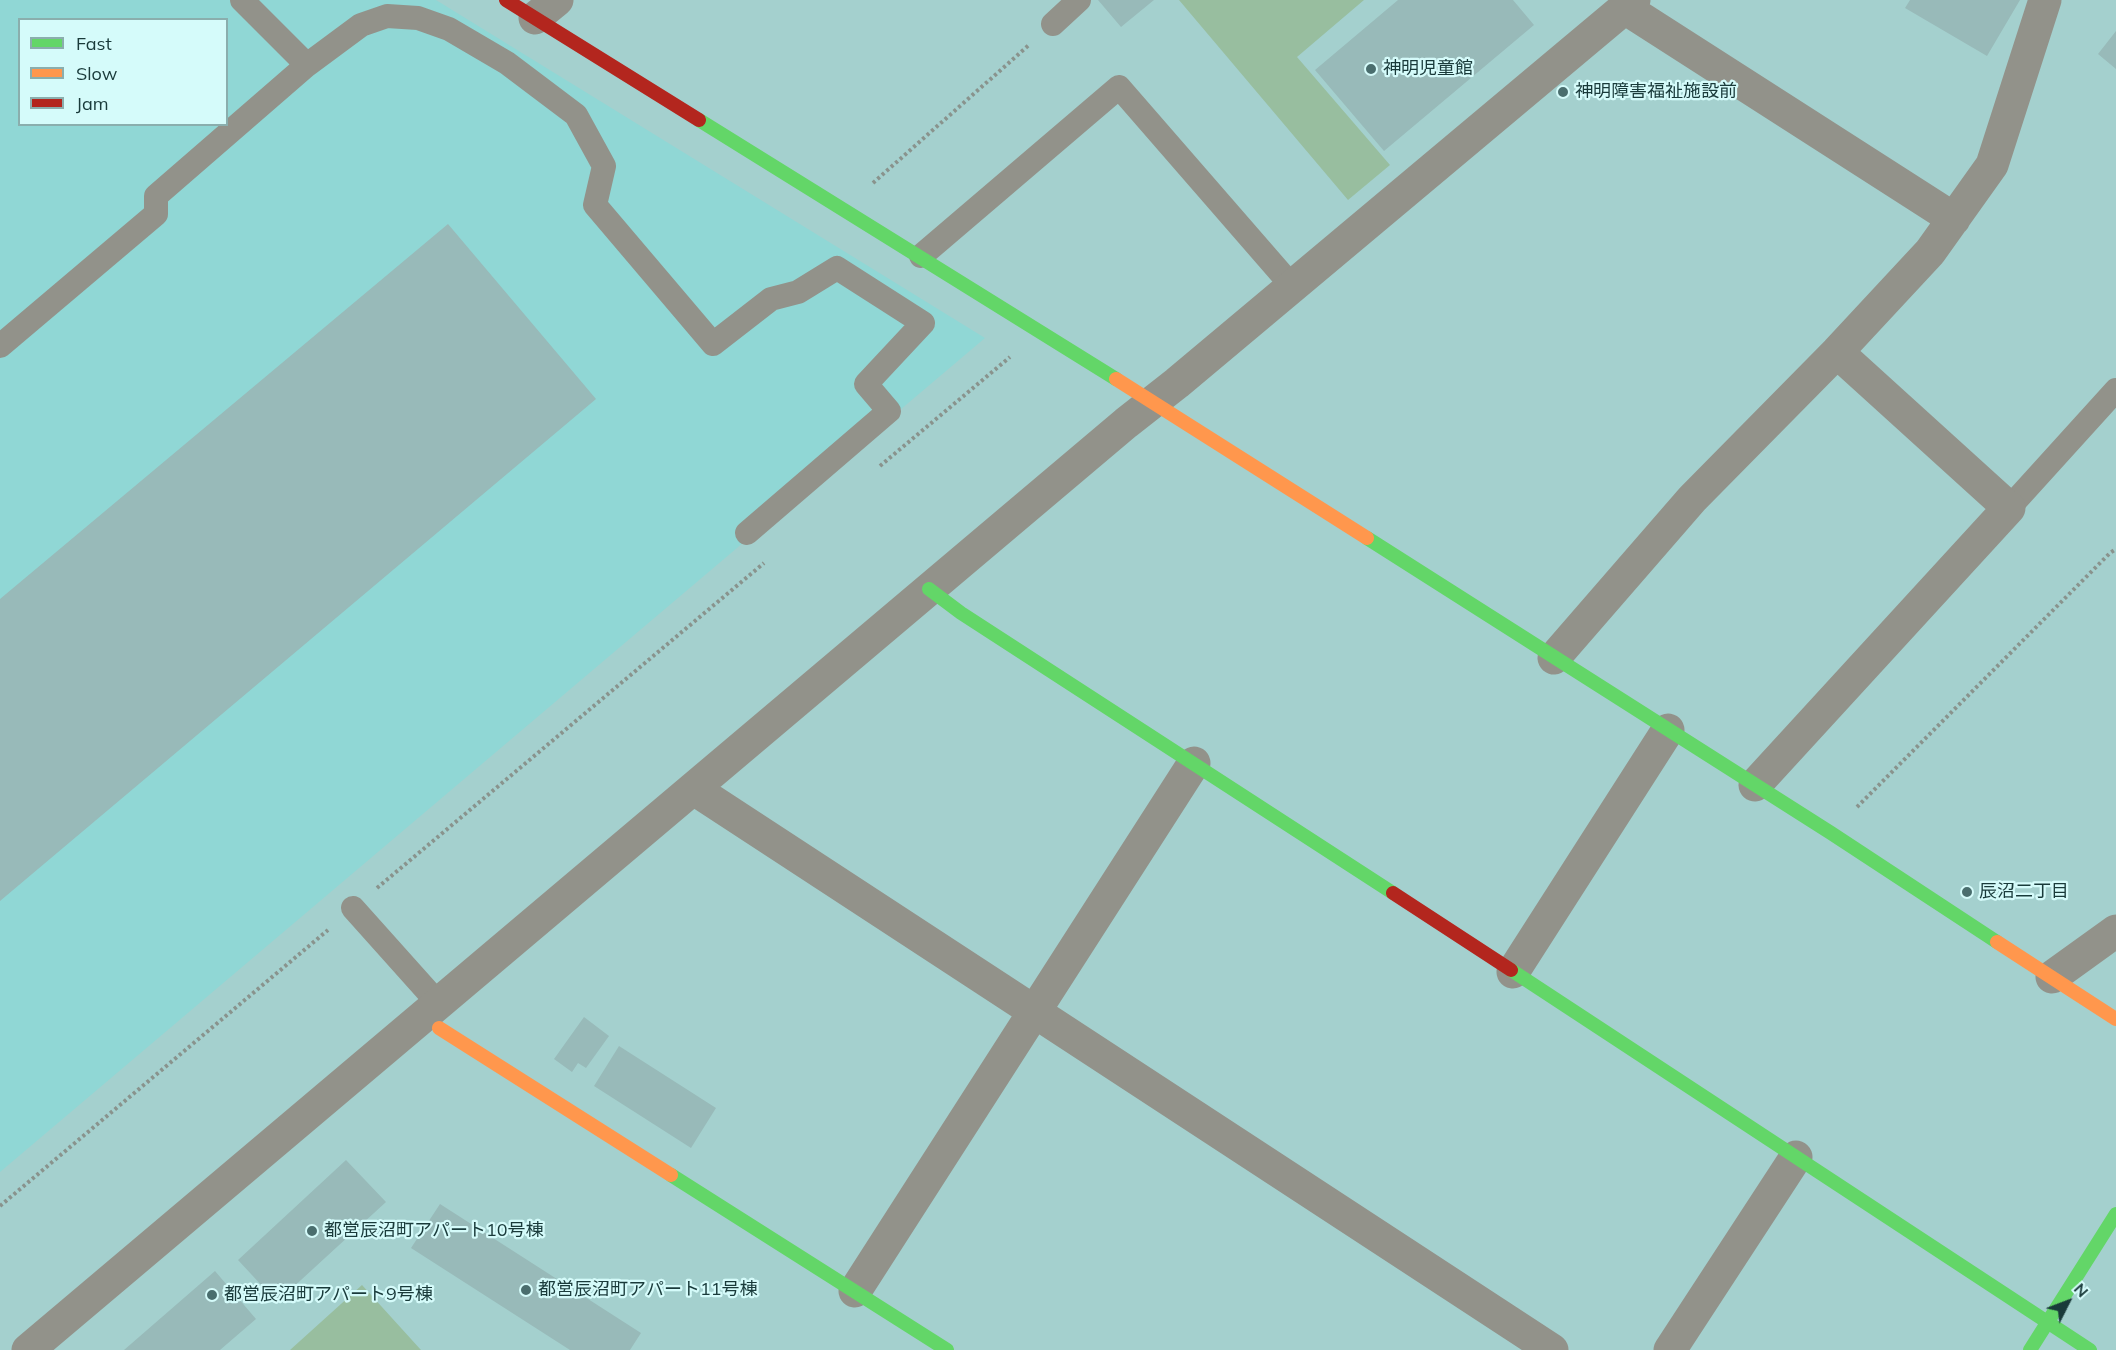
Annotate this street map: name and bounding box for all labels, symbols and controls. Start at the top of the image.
legend [18,18,228,126]
text: Fast [76,32,112,55]
place label: 神明児童館 [1383,58,1473,80]
text: Slow [76,62,117,85]
marker: 神明児童館 [1364,62,1378,76]
place label: 神明障害福祉施設前 [1575,81,1737,103]
marker: 神明障害福祉施設前 [1556,85,1570,99]
text: Jam [76,92,109,115]
place label: 辰沼二丁目 [1979,881,2069,903]
marker: 辰沼二丁目 [1960,885,1974,899]
place label: 都営辰沼町アパート10号棟 [324,1220,544,1242]
marker: 都営辰沼町アパート10号棟 [305,1224,319,1238]
north arrow [2038,1272,2098,1332]
place label: 都営辰沼町アパート11号棟 [538,1279,758,1301]
text: N [2070,1279,2093,1301]
marker: 都営辰沼町アパート11号棟 [519,1283,533,1297]
place label: 都営辰沼町アパート9号棟 [224,1284,433,1306]
marker: 都営辰沼町アパート9号棟 [205,1288,219,1302]

